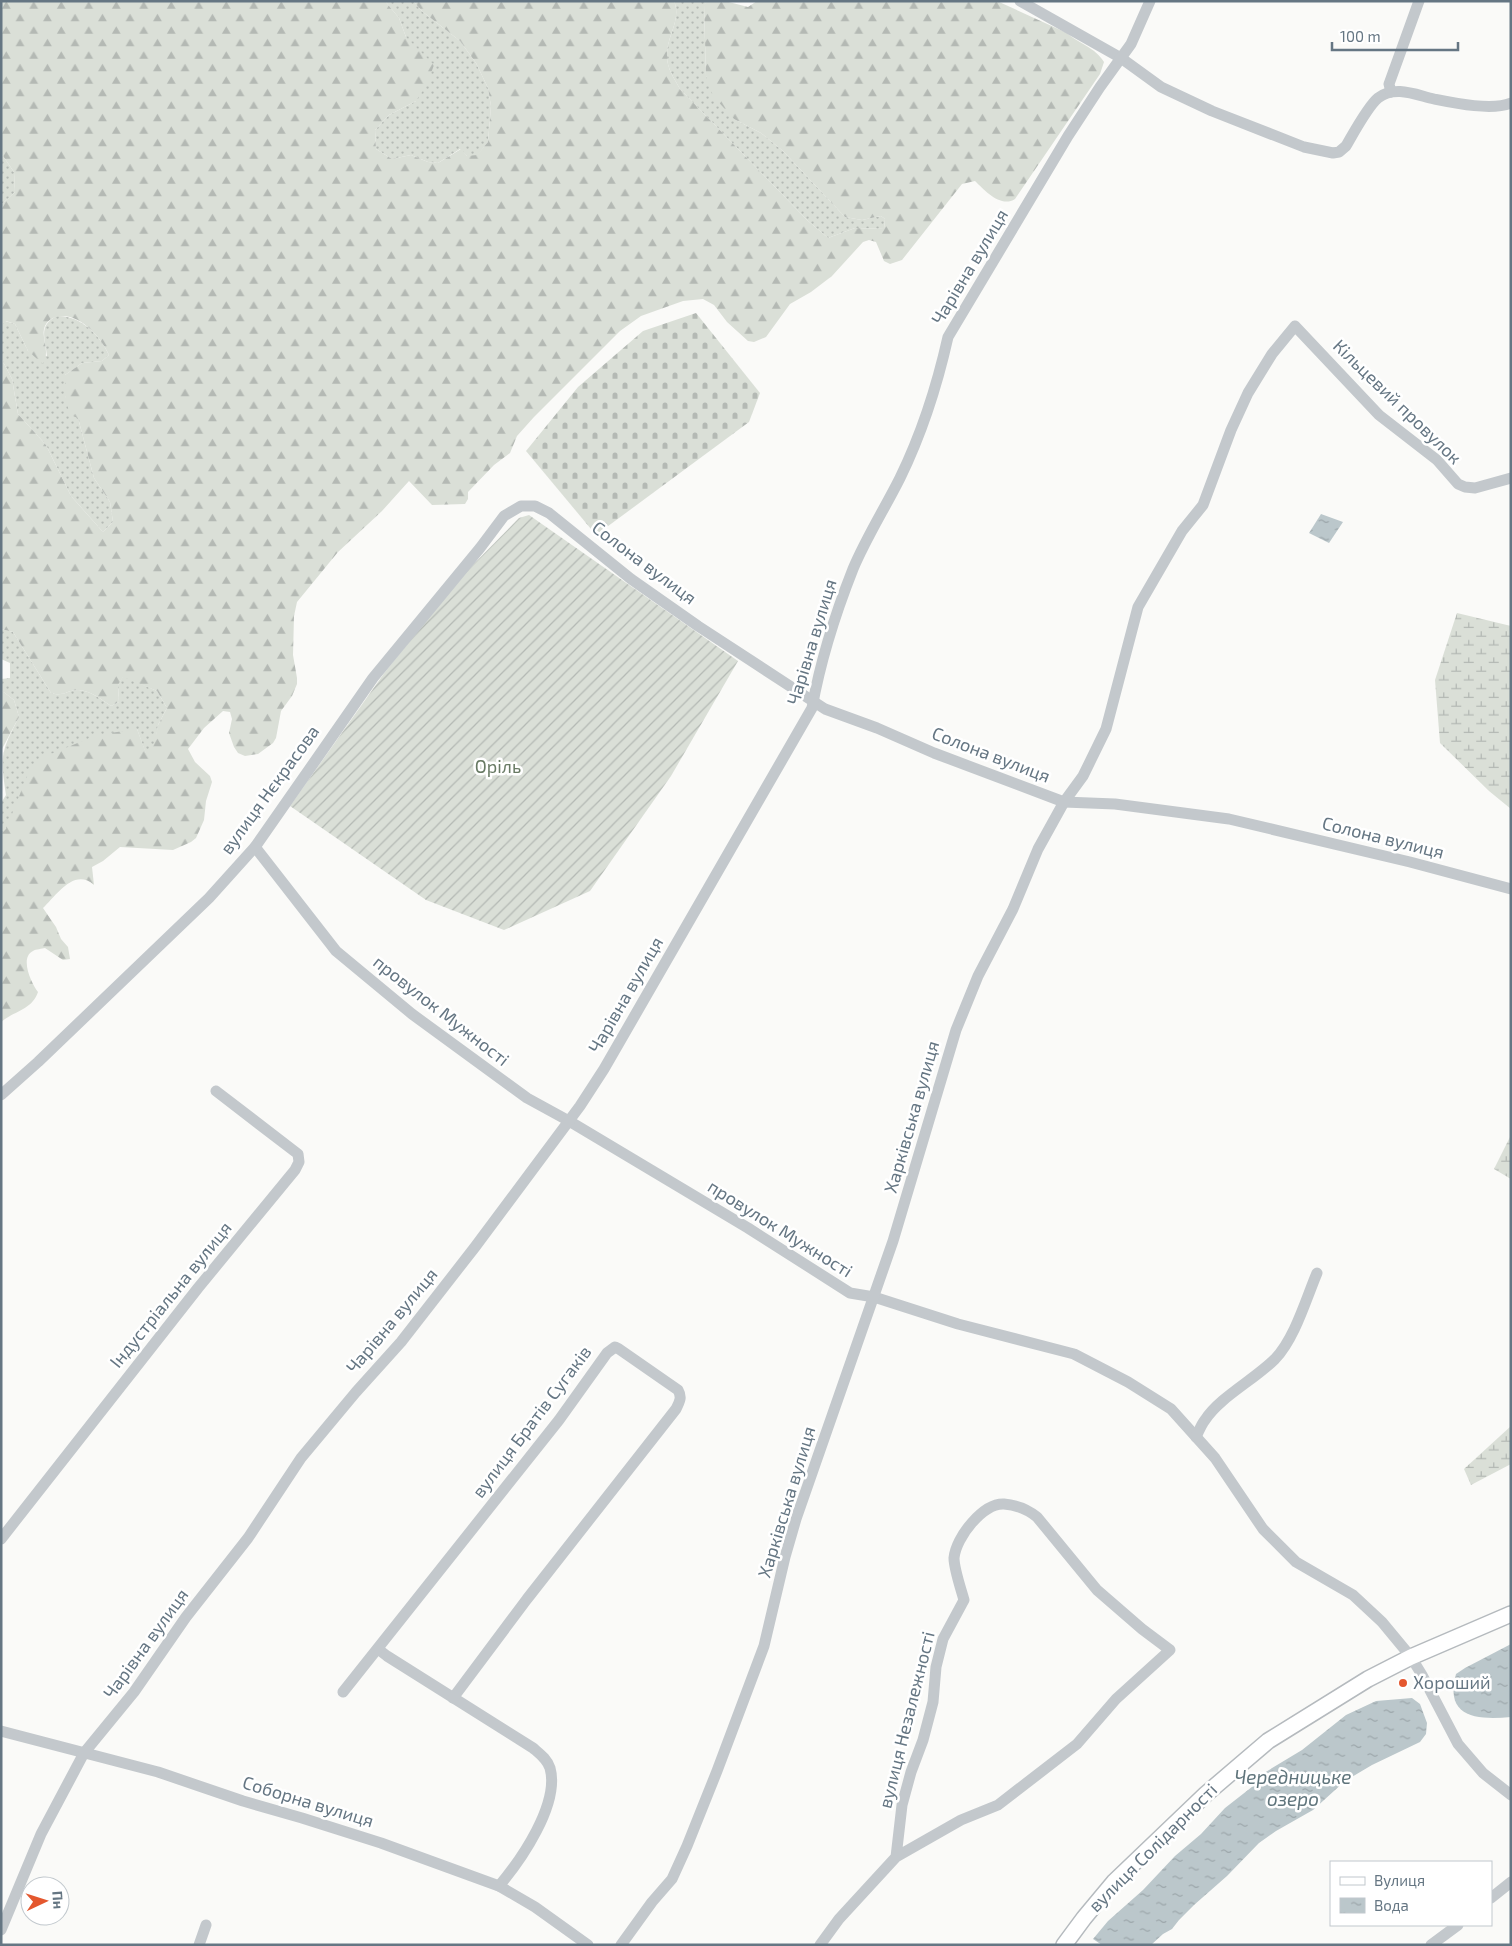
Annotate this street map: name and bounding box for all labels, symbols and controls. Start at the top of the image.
scale bar [1332,20,1458,52]
text: 100 m [1340,27,1381,45]
street label: Чарівна вулиця [926,205,1012,328]
street label: Кільцевий провулок [1329,334,1467,469]
street label: Солона вулиця [588,516,701,609]
street label: Чарівна вулиця [781,576,841,707]
street label: вулиця Нєкрасова [215,721,323,858]
street label: Солона вулиця [929,721,1054,787]
park label: Оріль [475,755,521,777]
street label: Солона вулиця [1320,811,1447,863]
street label: Чарівна вулиця [583,932,667,1057]
street label: провулок Мужності [369,950,514,1070]
street label: Харківська вулиця [879,1038,943,1195]
street label: провулок Мужності [704,1175,857,1282]
street label: Індустріальна вулиця [105,1217,236,1372]
street label: Чарівна вулиця [341,1263,442,1377]
street label: вулиця Братів Сугаків [467,1341,596,1502]
street label: Харківська вулиця [753,1423,820,1580]
street label: Чарівна вулиця [98,1584,192,1703]
street label: вулиця Незалежності [873,1629,939,1810]
place label: Хороший [1413,1671,1491,1693]
marker: Хороший [1397,1677,1409,1689]
water label: Чередницьке озеро [1235,1765,1351,1810]
street label: Соборна вулиця [240,1771,376,1831]
street label: вулиця Солідарності [1083,1778,1221,1916]
legend [1330,1861,1492,1926]
text: Вулиця [1374,1871,1425,1890]
north arrow [20,1876,70,1926]
text: Пн [49,1890,68,1910]
text: Вода [1374,1896,1409,1914]

